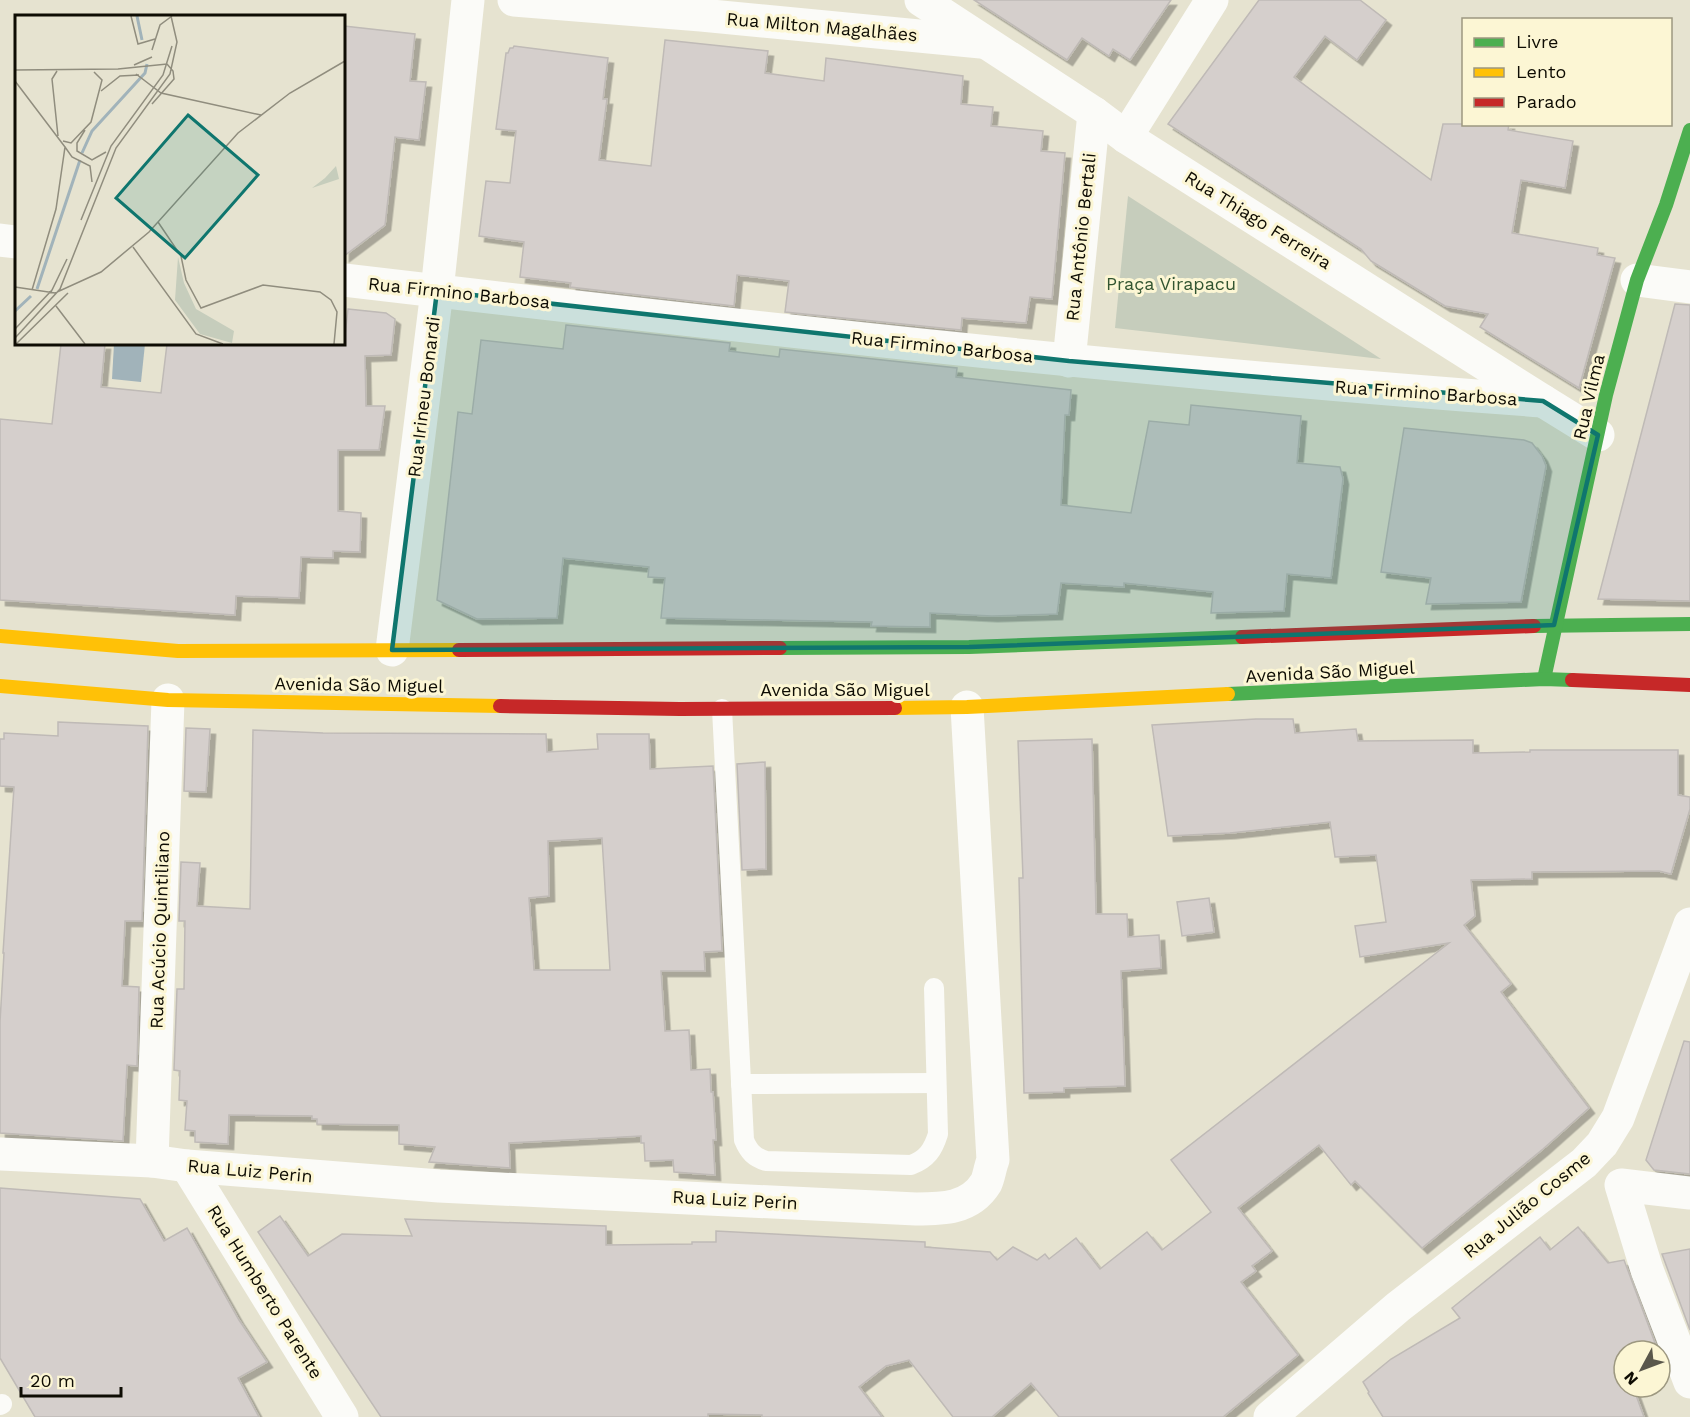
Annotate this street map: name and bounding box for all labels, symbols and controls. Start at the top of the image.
street label: Rua Milton Magalhães [726,8,918,45]
inset map [15,15,345,345]
legend [1462,18,1672,126]
text: Livre [1516,31,1558,52]
text: Lento [1516,61,1566,82]
text: Parado [1516,91,1577,112]
street label: Rua Antônio Bertali [1061,152,1100,322]
street label: Rua Thiago Ferreira [1181,166,1335,273]
street label: Rua Firmino Barbosa [367,272,551,313]
park label: Praça Virapacu [1106,273,1236,294]
street label: Rua Irineu Bonardi [403,315,444,479]
street label: Rua Firmino Barbosa [850,326,1034,367]
street label: Rua Vilma [1568,352,1609,442]
street label: Rua Firmino Barbosa [1334,376,1518,409]
street label: Avenida São Miguel [1245,657,1416,686]
street label: Avenida São Miguel [274,673,444,696]
street label: Avenida São Miguel [760,679,930,700]
street label: Rua Acúcio Quintiliano [146,831,173,1029]
street label: Rua Julião Cosme [1459,1147,1594,1262]
street label: Rua Luiz Perin [187,1155,313,1186]
street label: Rua Luiz Perin [672,1186,798,1213]
street label: Rua Humberto Parente [203,1201,327,1382]
north arrow [1612,1339,1672,1399]
scale bar [21,1360,122,1398]
text: N [1620,1368,1642,1389]
text: 20 m [30,1370,75,1391]

